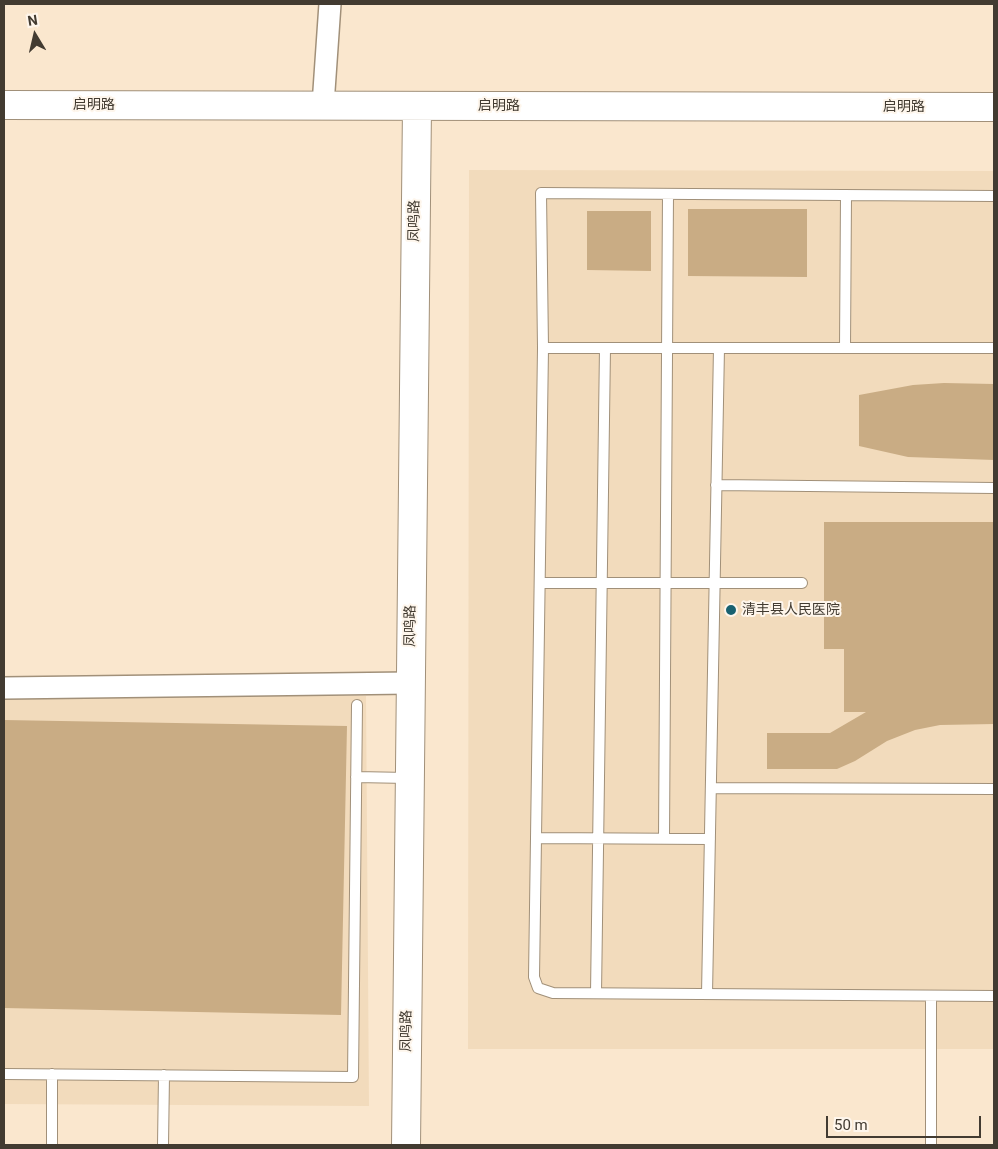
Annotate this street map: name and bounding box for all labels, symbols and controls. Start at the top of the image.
north arrow [10,10,60,60]
text: N [27,12,39,29]
street label: 启明路 [73,97,115,113]
street label: 启明路 [478,98,520,114]
street label: 启明路 [883,99,925,115]
street label: 凤鸣路 [406,200,424,242]
place label: 清丰县人民医院 [742,602,840,618]
marker: 清丰县人民医院 [724,603,738,617]
street label: 凤鸣路 [402,605,420,647]
street label: 凤鸣路 [398,1010,416,1052]
scale bar [828,1106,983,1138]
text: 50 m [834,1116,868,1134]

